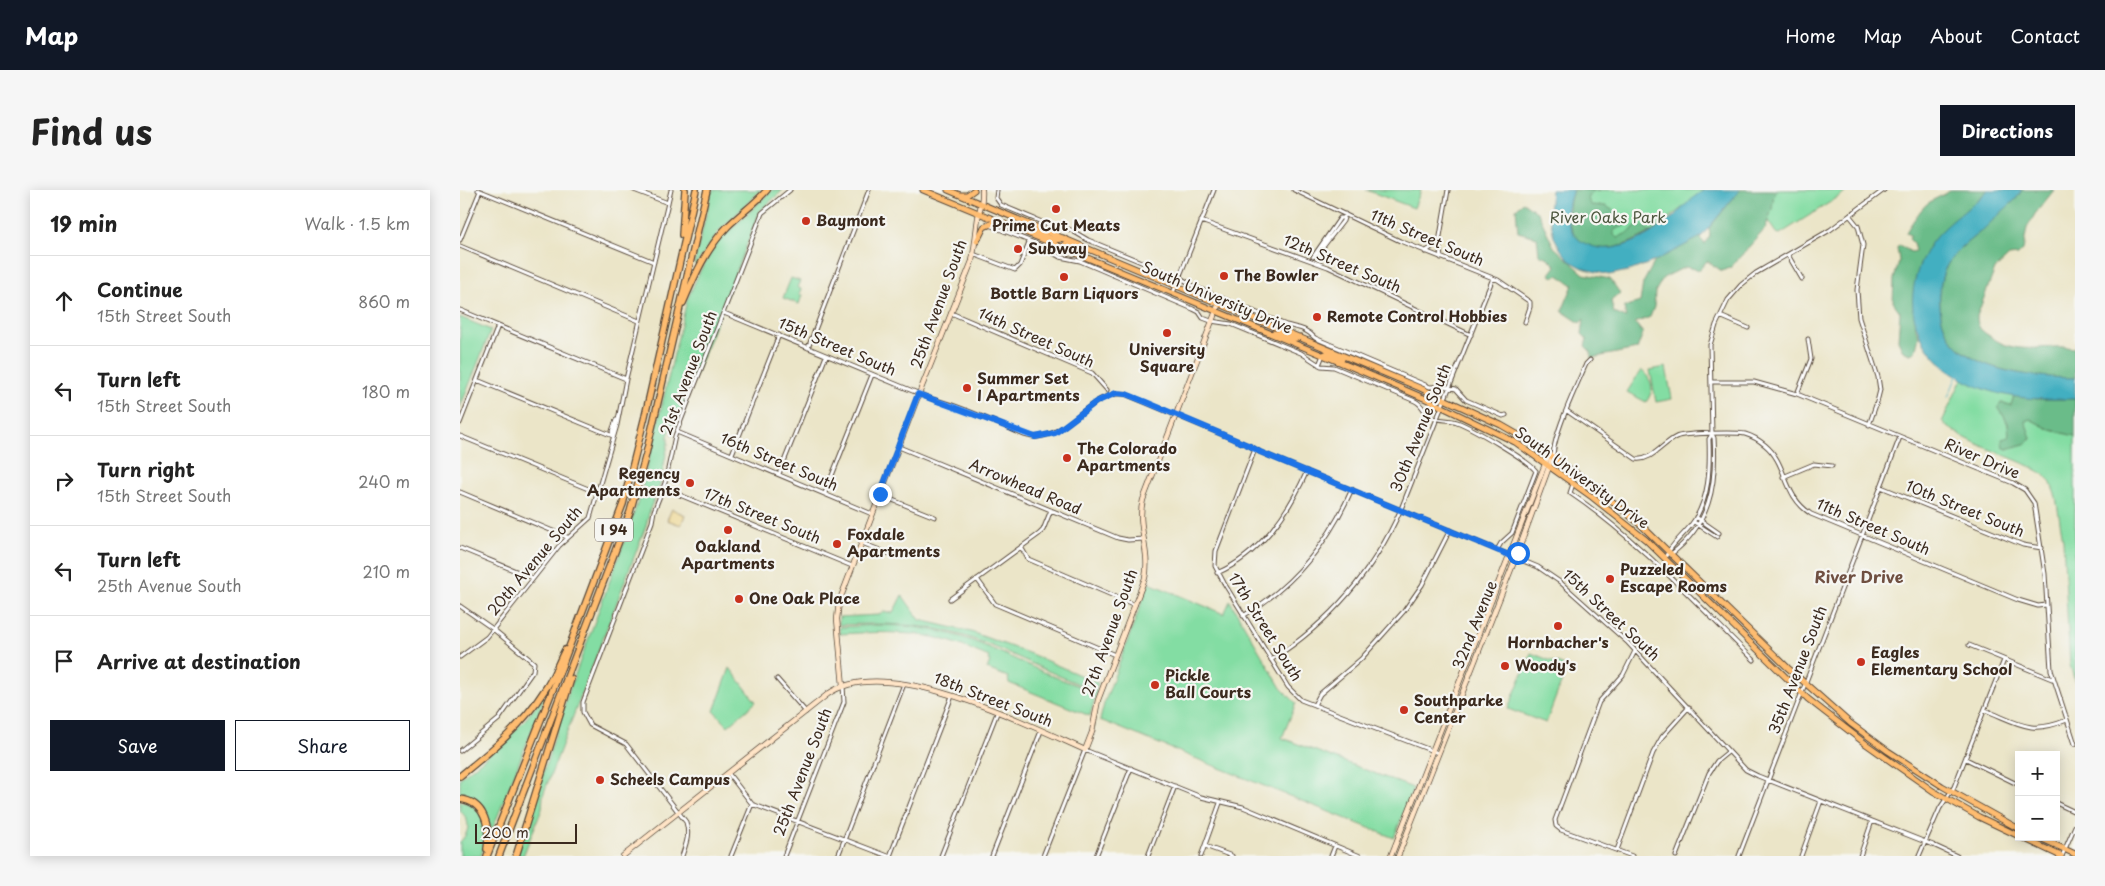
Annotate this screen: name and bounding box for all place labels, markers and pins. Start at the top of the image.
marker: Prime Cut Meats [1050,203,1062,215]
place label: Baymont [816,208,886,231]
place label: Prime Cut Meats [992,213,1120,236]
marker: Baymont [800,215,812,227]
place label: Subway [1028,236,1087,259]
marker: Subway [1012,243,1024,255]
place label: The Bowler [1234,263,1319,286]
marker: The Bowler [1218,270,1230,282]
marker: Bottle Barn Liquors [1058,271,1070,283]
place label: Bottle Barn Liquors [990,281,1138,304]
place label: Remote Control Hobbies [1327,304,1507,327]
marker: Remote Control Hobbies [1311,311,1323,323]
marker: University Square [1161,327,1173,339]
place label: University Square [1129,337,1205,377]
place label: Summer Set I Apartments [977,366,1080,406]
marker: Summer Set I Apartments [961,382,973,394]
place label: The Colorado Apartments [1077,436,1177,476]
marker: The Colorado Apartments [1061,452,1073,464]
place label: Regency Apartments [587,461,680,501]
marker: Regency Apartments [684,477,696,489]
place label: Foxdale Apartments [847,522,940,562]
marker: Oakland Apartments [722,524,734,536]
place label: Oakland Apartments [681,534,775,574]
marker: Foxdale Apartments [831,538,843,550]
place label: Puzzeled Escape Rooms [1620,557,1727,597]
marker: Puzzeled Escape Rooms [1604,573,1616,585]
place label: One Oak Place [749,586,860,609]
marker: One Oak Place [733,593,745,605]
marker: Hornbacher's [1552,620,1564,632]
place label: Hornbacher's [1507,630,1609,653]
place label: Eagles Elementary School [1871,640,2012,680]
place label: Woody's [1515,653,1576,676]
marker: Eagles Elementary School [1855,656,1867,668]
marker: Woody's [1499,660,1511,672]
place label: Pickle Ball Courts [1165,663,1251,703]
marker: Pickle Ball Courts [1149,679,1161,691]
place label: Southparke Center [1414,688,1503,728]
marker: Southparke Center [1398,704,1410,716]
place label: Scheels Campus [610,767,730,790]
marker: Scheels Campus [594,774,606,786]

